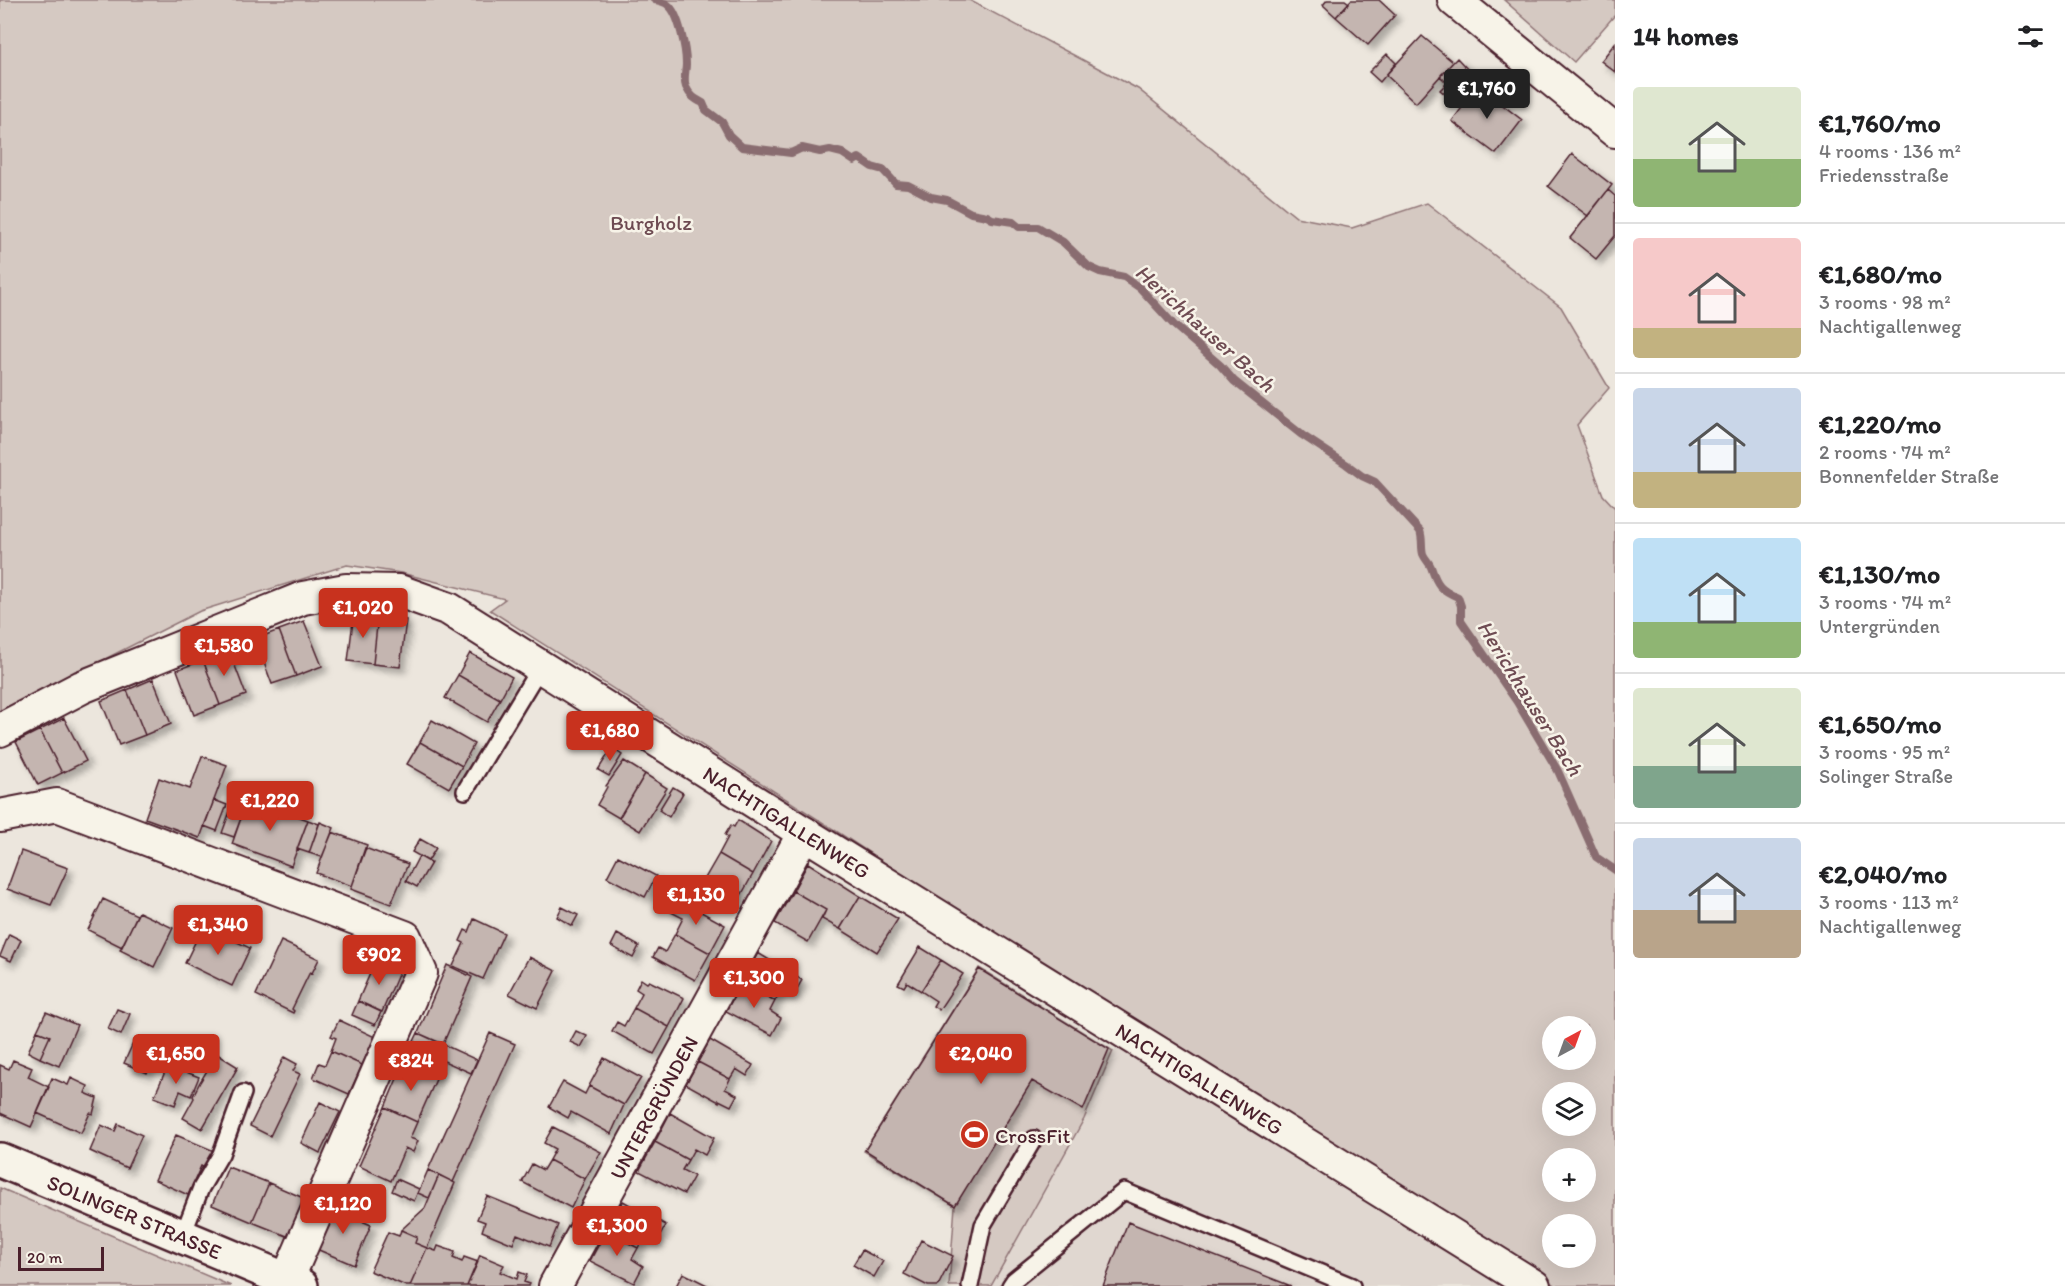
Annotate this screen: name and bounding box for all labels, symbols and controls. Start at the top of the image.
text: 14 homes [1633,20,1739,52]
icon: filters [2014,20,2047,53]
pin: €1,760 [1438,69,1536,120]
text: €1,760 [1458,76,1516,100]
text: €1,760/mo [1819,107,1941,139]
icon: home [1681,111,1753,183]
text: 4 rooms · 136 m² [1819,139,1961,163]
text: Friedensstraße [1819,163,1949,187]
park label: Burgholz [610,210,692,235]
water label: Herichhauser Bach [1130,258,1281,398]
text: €1,680/mo [1819,258,1942,290]
icon: home [1681,262,1753,334]
text: 3 rooms · 98 m² [1819,290,1951,314]
text: Nachtigallenweg [1819,314,1961,338]
text: €1,220/mo [1819,408,1941,440]
icon: home [1681,412,1753,484]
text: 2 rooms · 74 m² [1819,440,1951,464]
text: Bonnenfelder Straße [1819,464,1999,488]
text: €1,130/mo [1819,558,1940,590]
icon: home [1681,562,1753,634]
pin: €1,020 [314,588,412,639]
text: 3 rooms · 74 m² [1819,590,1951,614]
text: €1,020 [333,595,393,619]
text: Untergründen [1819,614,1940,638]
water label: Herichhauser Bach [1471,615,1589,781]
pin: €1,580 [175,626,273,677]
text: €1,580 [194,633,254,657]
text: €1,650/mo [1819,708,1942,740]
pin: €1,680 [561,711,659,762]
icon: home [1681,712,1753,784]
text: €1,680 [580,718,640,742]
text: 3 rooms · 95 m² [1819,740,1950,764]
street label: NACHTIGALLENWEG [699,760,875,883]
text: Solinger Straße [1819,764,1953,788]
pin: €1,220 [221,781,319,832]
text: €1,220 [241,788,299,812]
text: €2,040/mo [1819,858,1947,890]
icon: home [1681,862,1753,934]
pin: €1,130 [647,875,745,926]
text: €1,130 [667,882,725,906]
text: 3 rooms · 113 m² [1819,890,1959,914]
pin: €1,340 [169,905,267,956]
text: €1,340 [188,912,248,936]
text: Nachtigallenweg [1819,914,1961,938]
pin: €902 [343,935,415,986]
text: €902 [357,942,401,966]
pin: €1,300 [705,958,803,1009]
text: €1,300 [724,965,784,989]
north arrow [1542,1016,1596,1070]
map controls [1542,1016,1596,1268]
street label: NACHTIGALLENWEG [1111,1017,1288,1140]
street label: UNTERGRÜNDEN [604,1031,703,1183]
pin: €1,650 [127,1034,225,1085]
pin: €2,040 [932,1034,1030,1085]
text: €1,650 [147,1041,205,1065]
pin: €824 [375,1041,447,1092]
text: €2,040 [949,1041,1013,1065]
text: €824 [389,1048,433,1072]
button: layers [1542,1082,1596,1136]
sports icon: CrossFit [958,1119,990,1151]
place label: CrossFit [995,1123,1070,1148]
button: + [1542,1148,1596,1202]
street label: SOLINGER STRASSE [44,1169,226,1264]
pin: €1,120 [294,1184,392,1235]
text: €1,120 [314,1191,372,1215]
pin: €1,300 [568,1206,666,1257]
text: €1,300 [587,1213,647,1237]
button: − [1542,1214,1596,1268]
scale bar [18,1244,104,1272]
text: 20 m [27,1248,62,1267]

